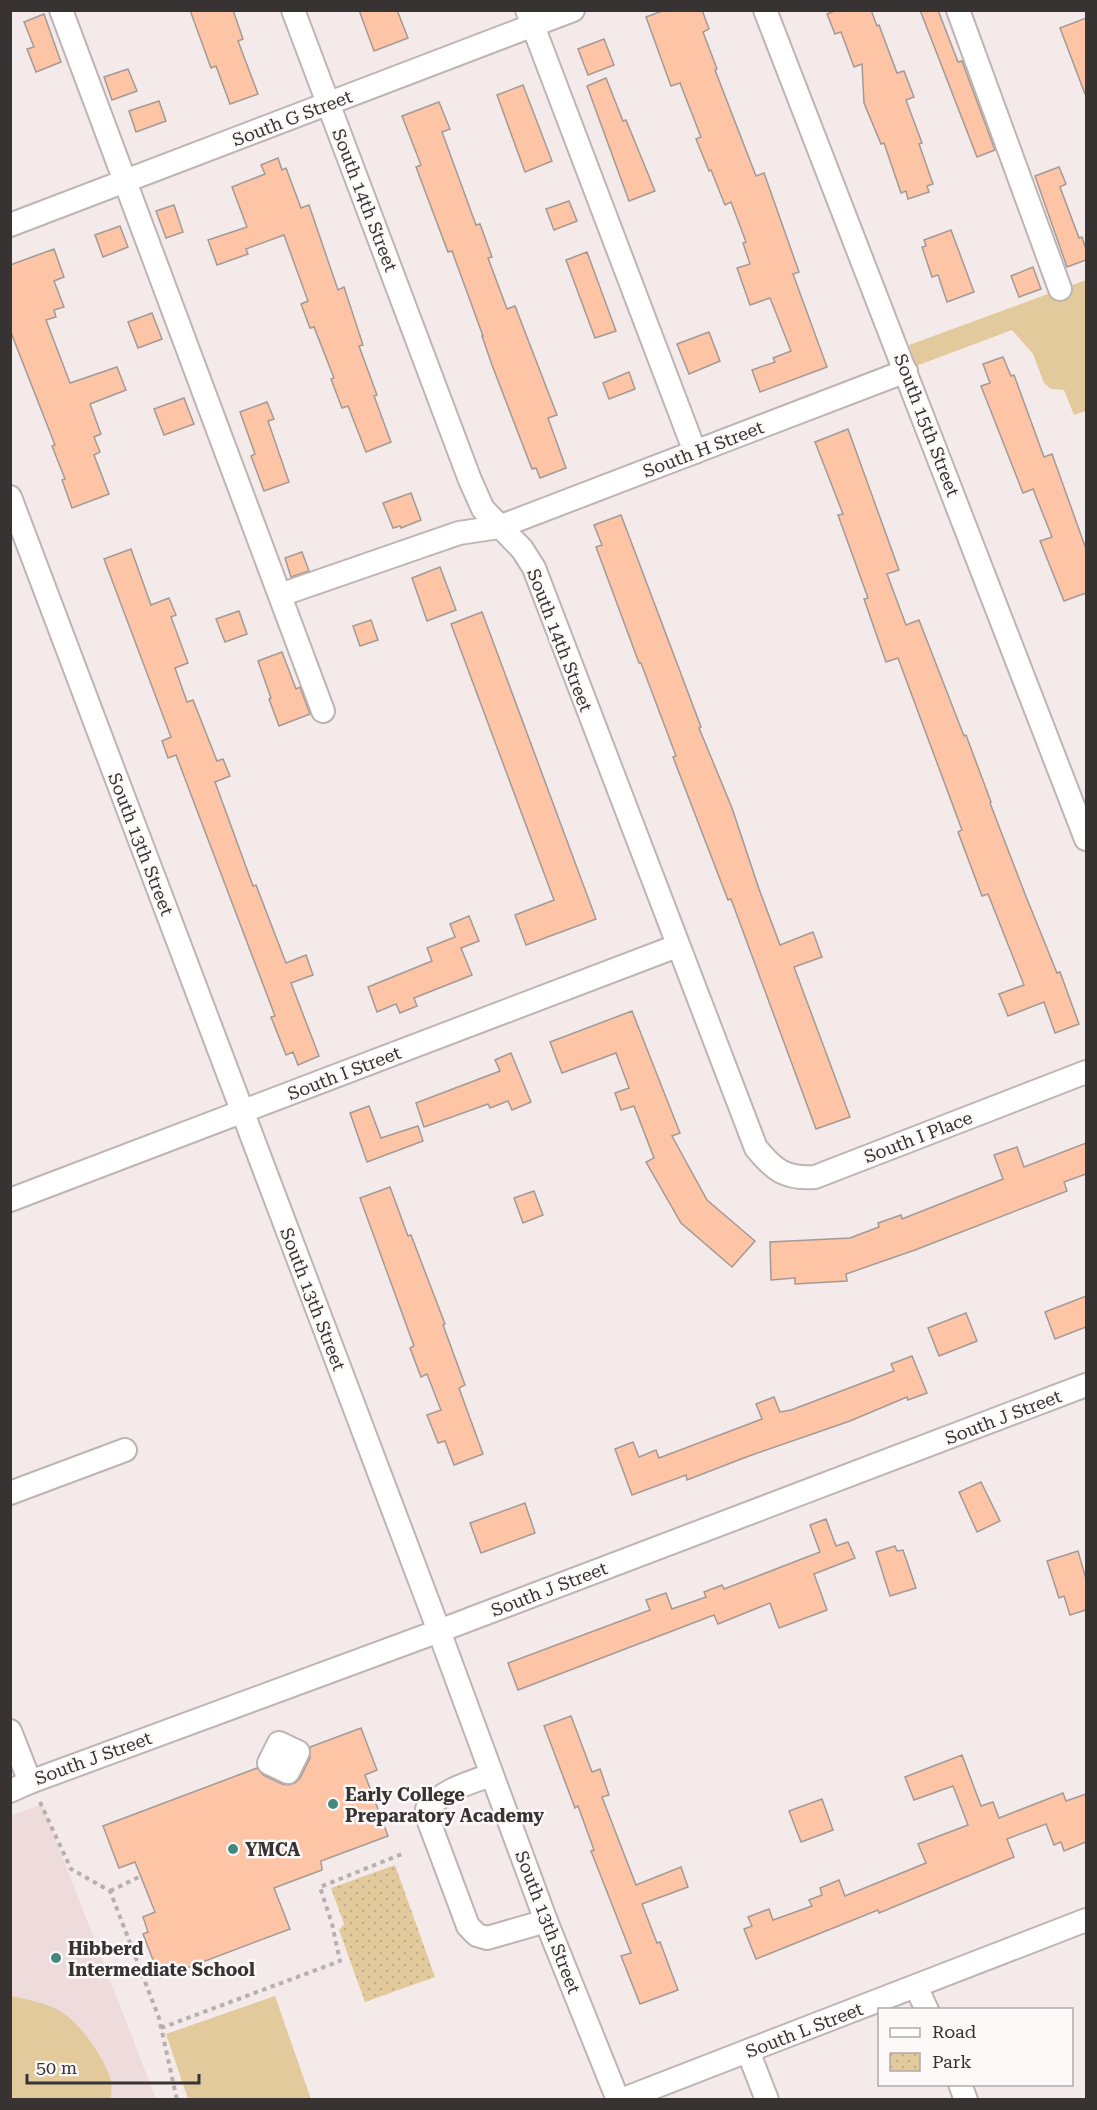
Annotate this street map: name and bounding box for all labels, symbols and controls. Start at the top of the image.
street label: South G Street [229,85,355,151]
street label: South 14th Street [328,126,402,275]
street label: South 15th Street [890,351,964,500]
street label: South H Street [640,416,767,482]
street label: South 14th Street [523,566,597,715]
street label: South 13th Street [104,770,178,919]
street label: South I Street [284,1042,404,1104]
street label: South I Place [861,1107,975,1167]
street label: South 13th Street [276,1225,350,1374]
street label: South J Street [942,1385,1064,1449]
street label: South J Street [488,1557,610,1621]
street label: South J Street [32,1727,155,1789]
place label: Early College Preparatory Academy [345,1784,544,1826]
marker: Early College Preparatory Academy [326,1797,340,1811]
place label: YMCA [245,1839,300,1860]
marker: YMCA [226,1842,240,1856]
street label: South 13th Street [511,1848,585,1997]
place label: Hibberd Intermediate School [68,1938,255,1980]
marker: Hibberd Intermediate School [49,1951,63,1965]
street label: South L Street [742,1998,866,2062]
legend [878,2008,1073,2086]
text: Road [932,2021,977,2042]
scale bar [27,2047,200,2085]
text: Park [932,2051,972,2072]
text: 50 m [36,2057,77,2078]

